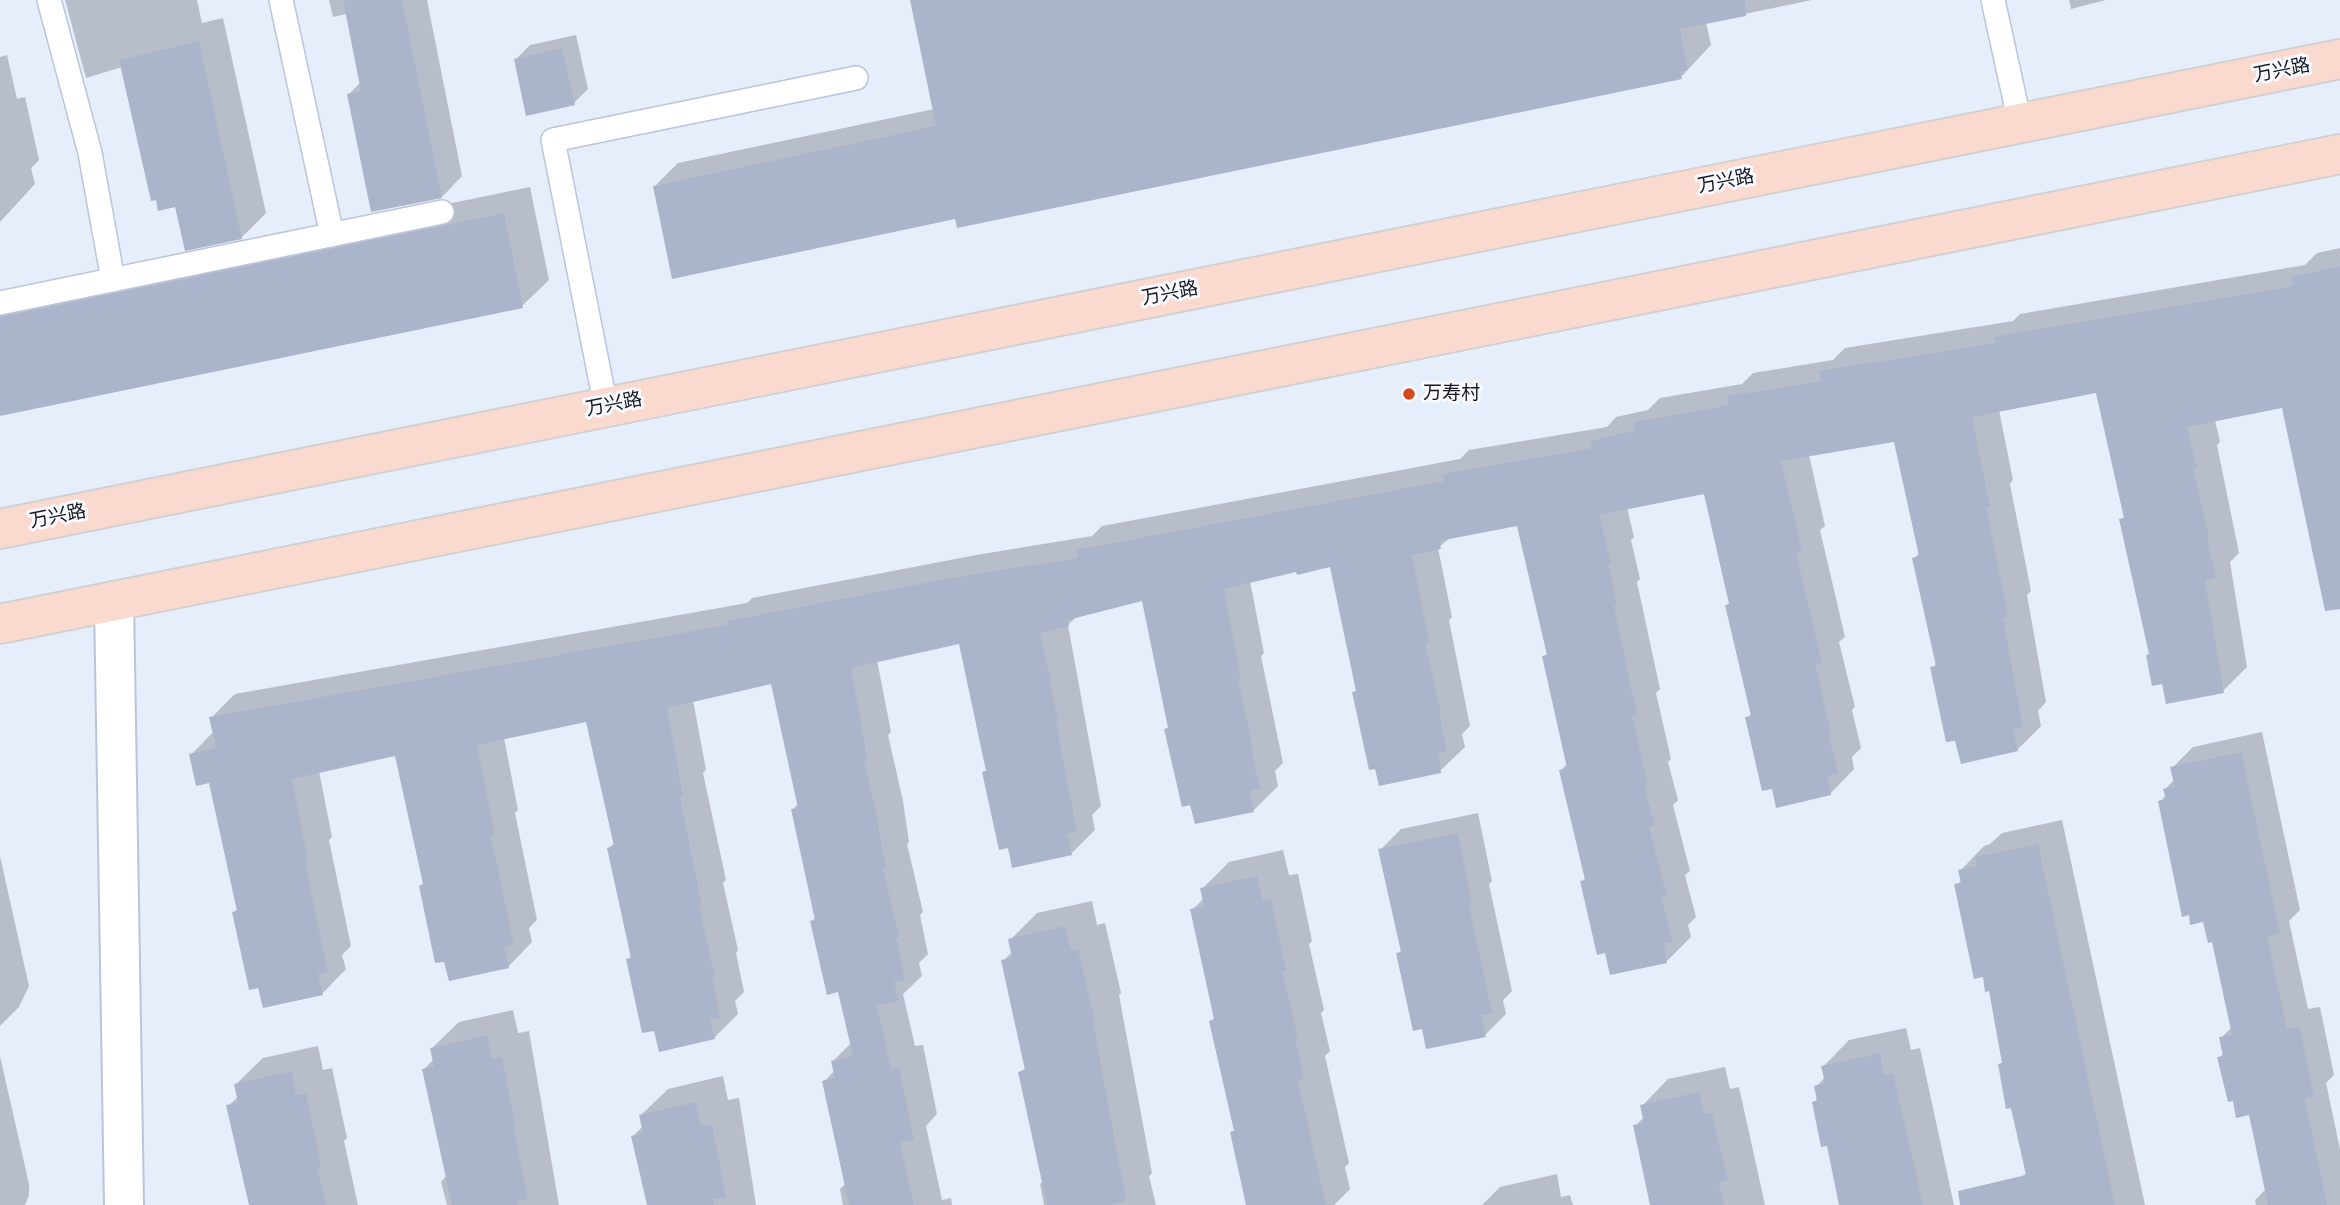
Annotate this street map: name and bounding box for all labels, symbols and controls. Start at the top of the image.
street label: 万兴路 [2252,54,2312,88]
street label: 万兴路 [1696,165,1756,199]
street label: 万兴路 [1140,277,1200,311]
place label: 万寿村 [1423,383,1480,405]
marker: 万寿村 [1401,386,1417,402]
street label: 万兴路 [584,388,644,422]
street label: 万兴路 [28,500,88,534]

